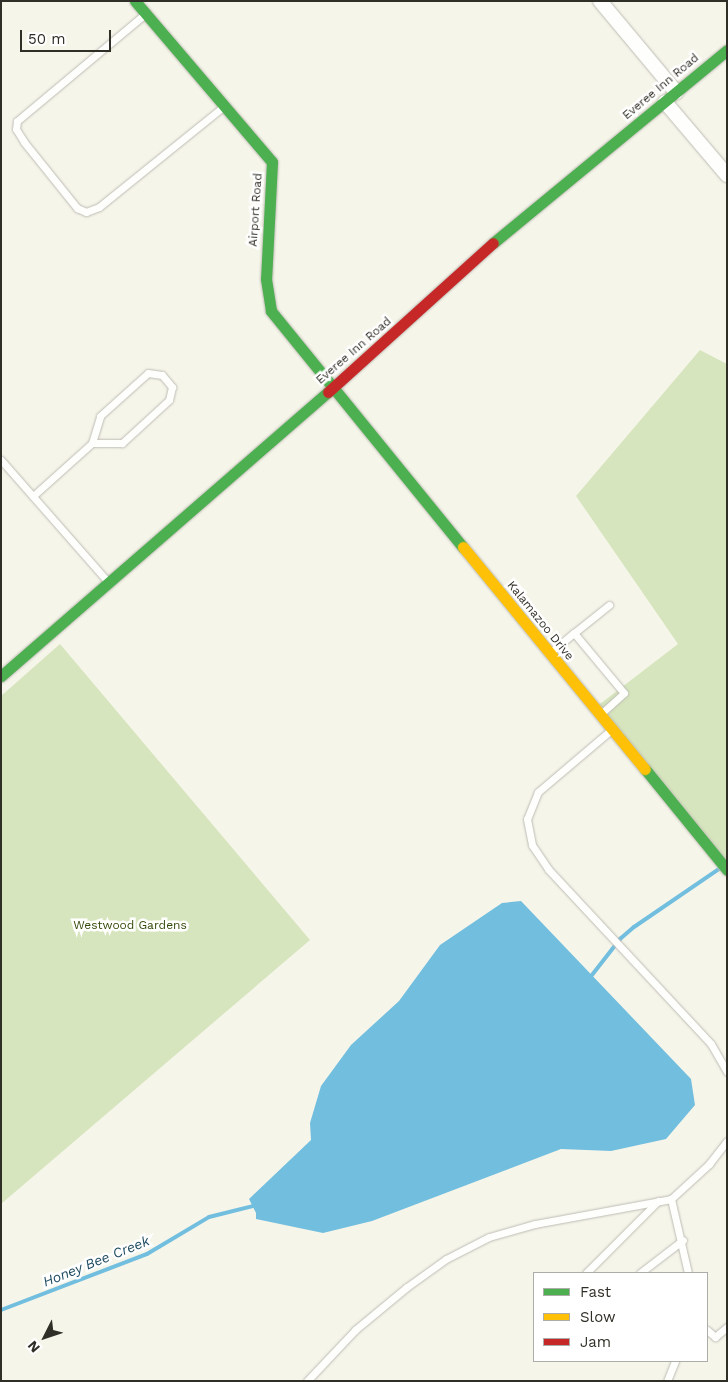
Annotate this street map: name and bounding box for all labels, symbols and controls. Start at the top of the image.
scale bar [22,20,114,52]
text: 50 m [28,30,65,48]
street label: Everee Inn Road [620,51,702,123]
street label: Airport Road [246,173,266,247]
street label: Everee Inn Road [313,314,395,388]
street label: Kalamazoo Drive [504,578,576,664]
park label: Westwood Gardens [73,919,187,933]
water label: Honey Bee Creek [40,1232,152,1290]
legend [533,1272,708,1362]
text: Fast [580,1283,611,1301]
text: Slow [580,1308,616,1326]
north arrow [20,1312,70,1362]
text: Jam [580,1333,611,1351]
text: N [24,1338,43,1356]

